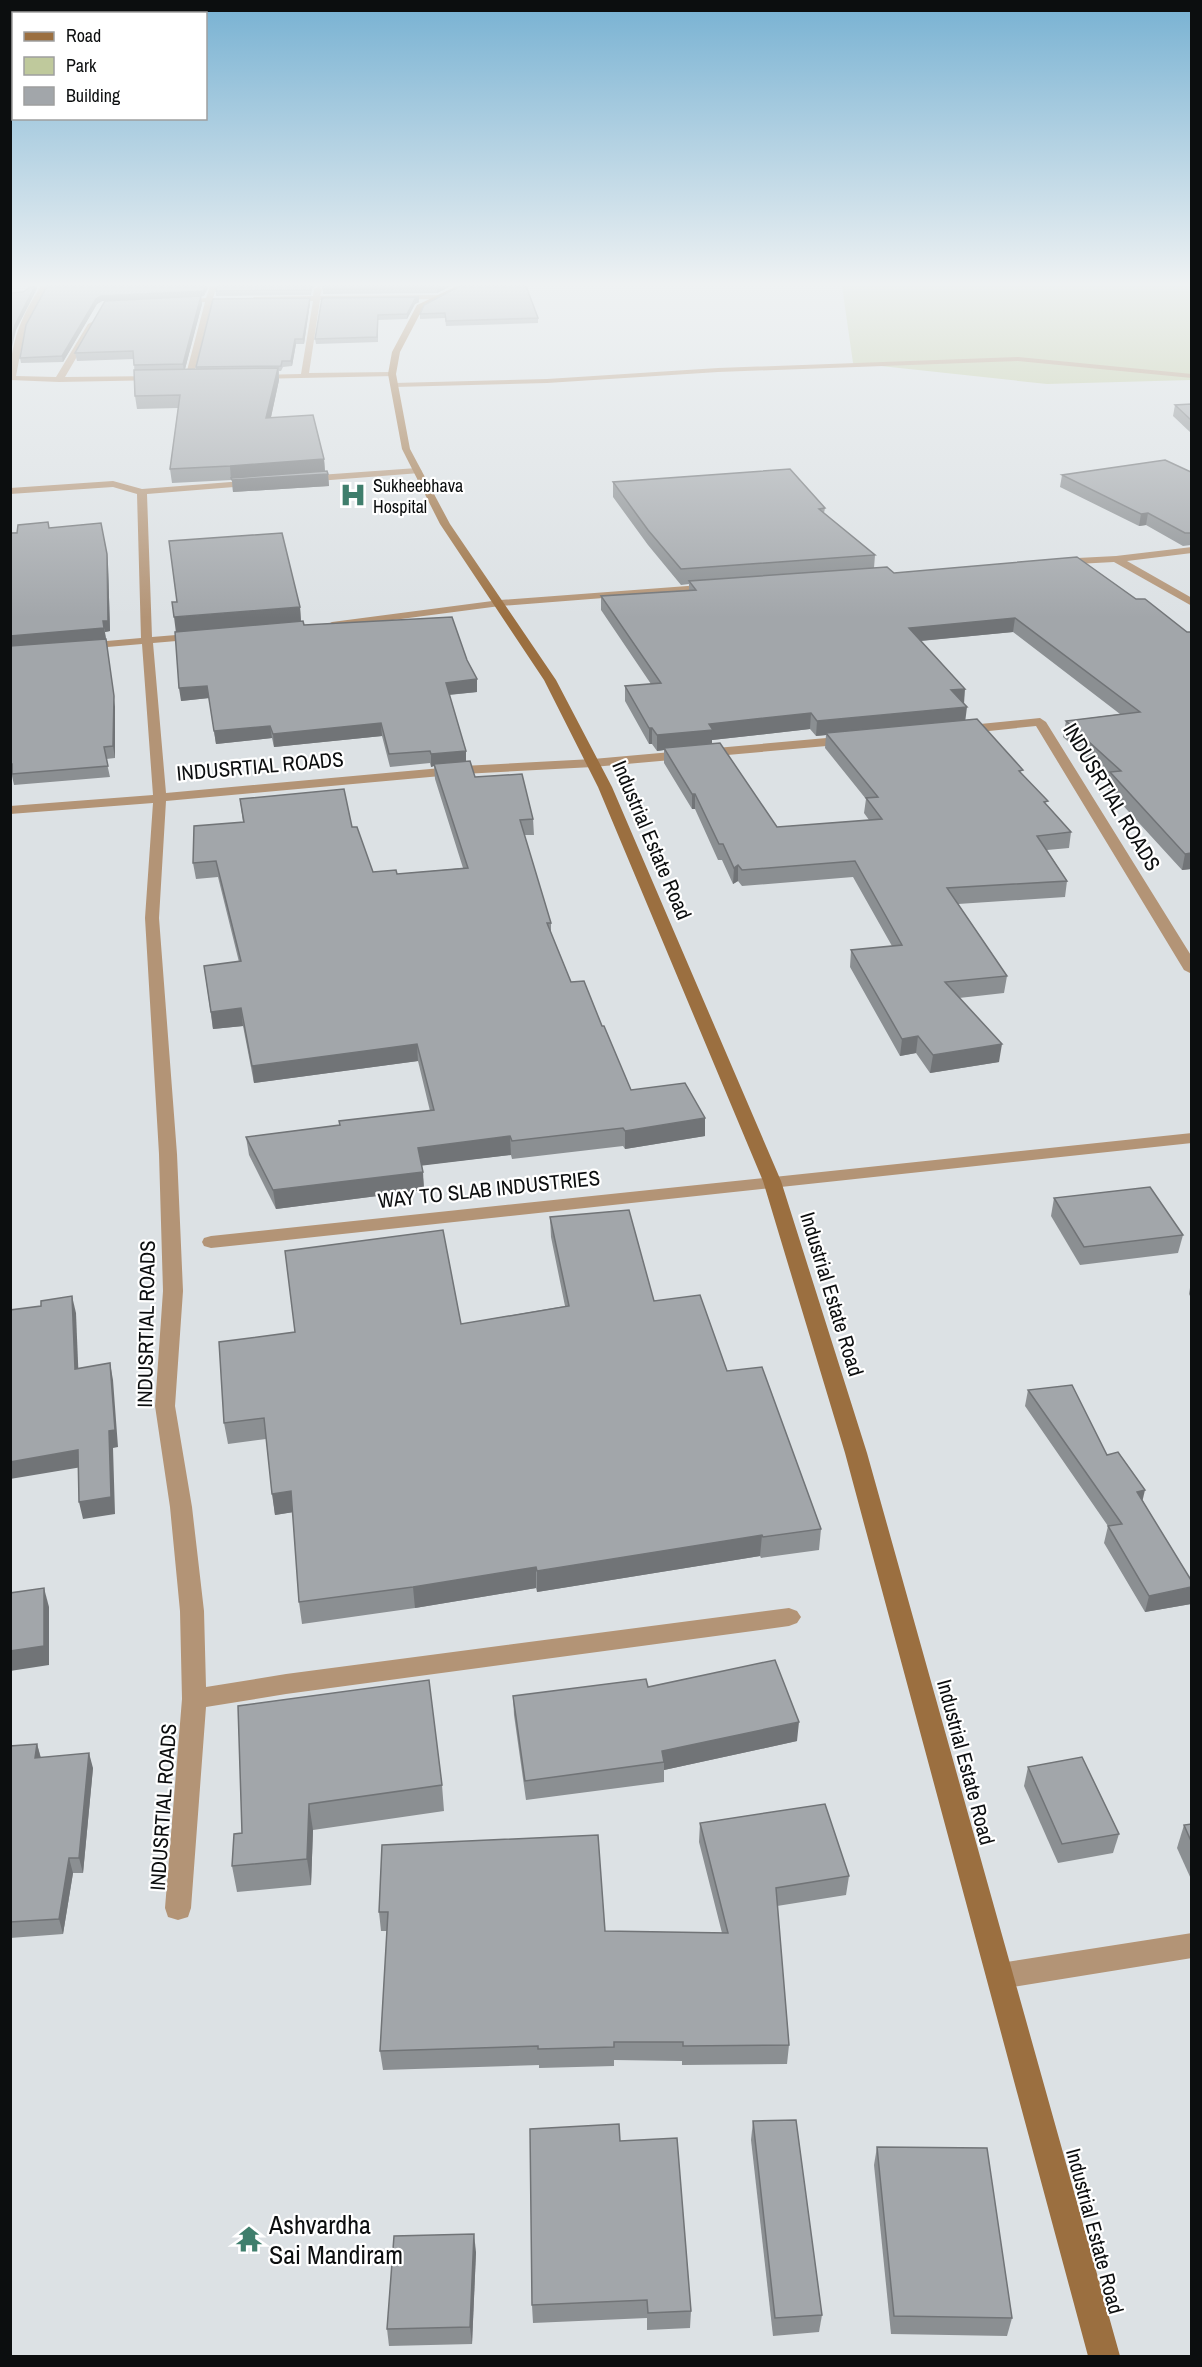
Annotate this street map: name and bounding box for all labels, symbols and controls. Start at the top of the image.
legend [12,12,207,120]
text: Road [66,23,101,48]
text: Park [66,53,97,78]
text: Building [66,83,121,108]
place label: Sukheebhava Hospital [373,473,463,519]
hospital icon: Sukheebhava Hospital [338,480,368,510]
street label: INDUSRTIAL ROADS [1056,718,1168,876]
street label: INDUSRTIAL ROADS [175,744,345,788]
street label: Industrial Estate Road [605,756,699,924]
street label: WAY TO SLAB INDUSTRIES [377,1163,601,1215]
street label: Industrial Estate Road [793,1208,871,1380]
street label: INDUSRTIAL ROADS [130,1240,162,1408]
street label: Industrial Estate Road [930,1676,1002,1848]
street label: INDUSRTIAL ROADS [143,1722,183,1892]
street label: Industrial Estate Road [1059,2145,1131,2317]
place label: Ashvardha Sai Mandiram [268,2207,403,2272]
temple icon: Ashvardha Sai Mandiram [234,2224,264,2254]

